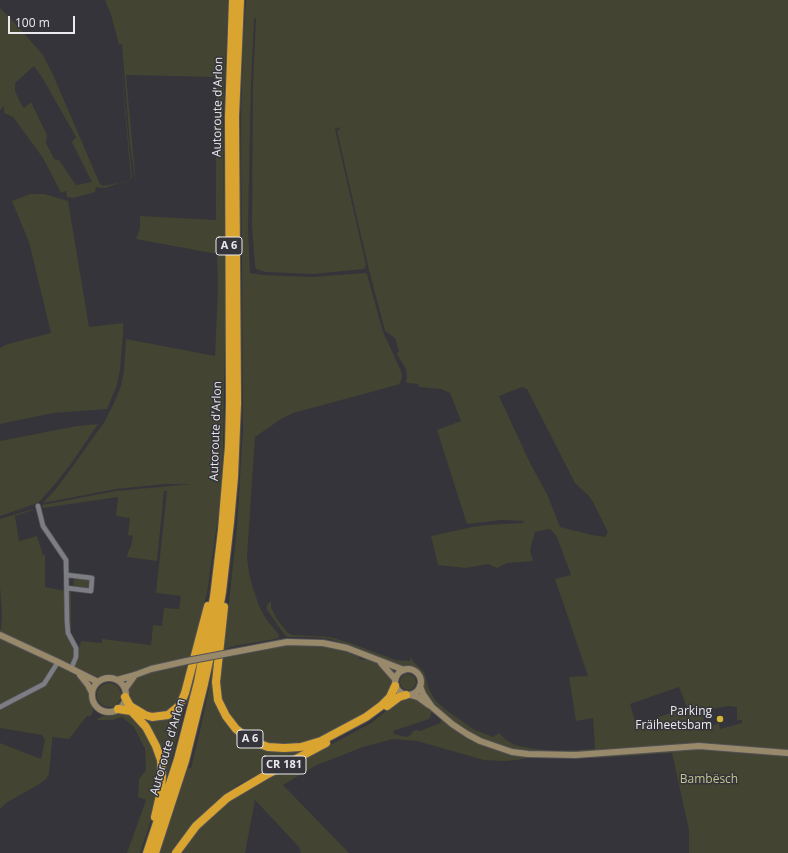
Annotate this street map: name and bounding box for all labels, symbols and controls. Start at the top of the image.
scale bar [10,8,77,34]
text: 100 m [15,14,50,31]
street label: Autoroute d'Arlon [210,57,226,157]
road number: A 6 [216,237,242,255]
street label: Autoroute d'Arlon [207,381,225,481]
street label: Autoroute d'Arlon [147,697,189,797]
place label: Parking Fräiheetsbam [635,705,712,733]
marker: Parking Fräiheetsbam [715,714,725,724]
road number: A 6 [237,730,263,748]
road number: CR 181 [262,756,306,774]
park label: Bambësch [680,773,738,787]

